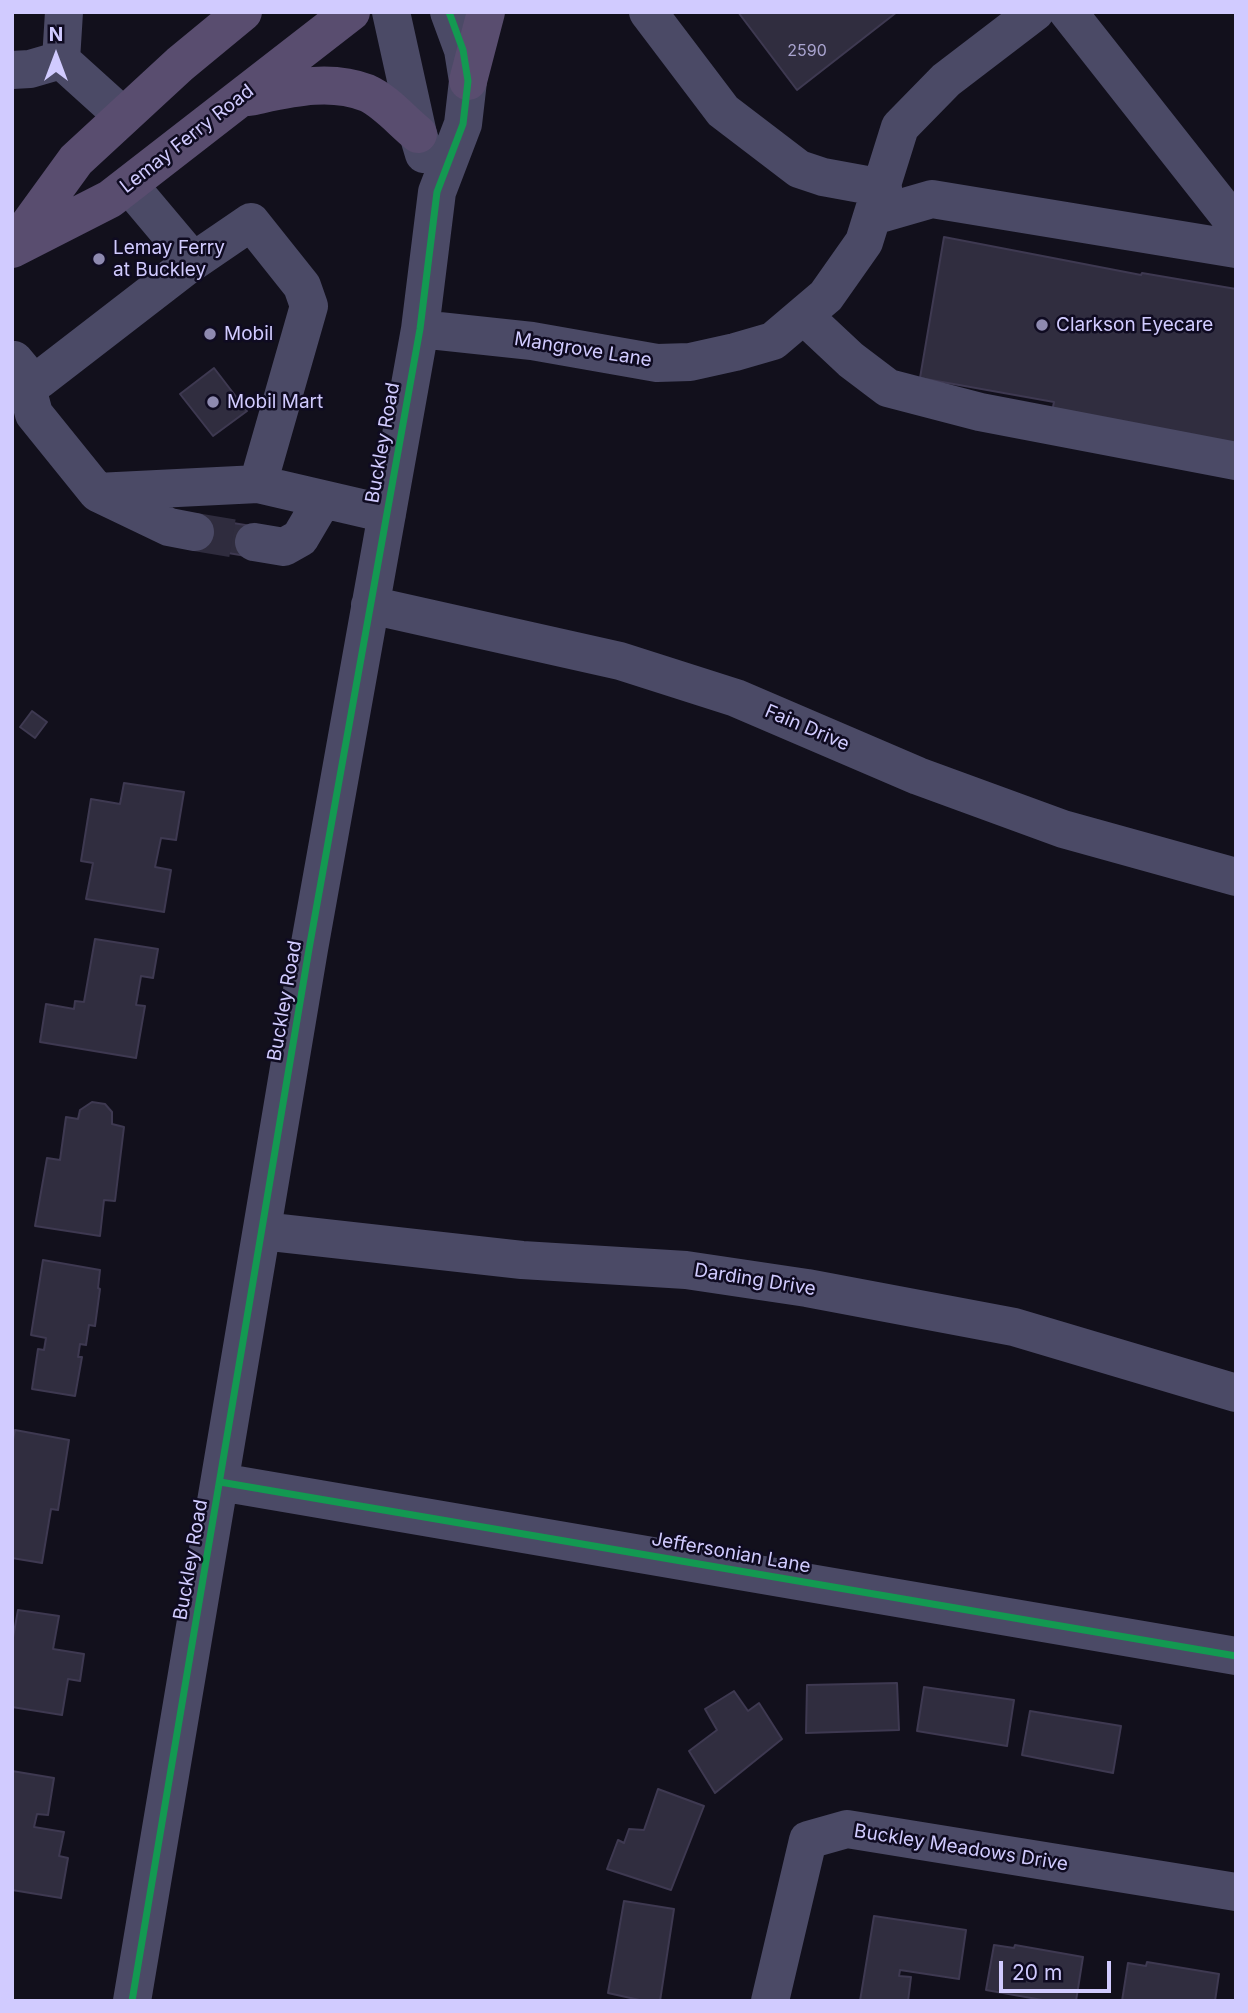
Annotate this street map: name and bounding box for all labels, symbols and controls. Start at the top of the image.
north arrow [21,21,91,91]
text: N [49,23,63,46]
house number: 2590 [787,41,827,61]
street label: Lemay Ferry Road [116,80,258,198]
place label: Lemay Ferry at Buckley [113,237,225,281]
marker: Lemay Ferry at Buckley [91,251,107,267]
place label: Clarkson Eyecare [1056,314,1213,336]
marker: Clarkson Eyecare [1034,317,1050,333]
place label: Mobil [224,323,273,345]
marker: Mobil [202,326,218,342]
street label: Mangrove Lane [513,328,653,372]
street label: Buckley Road [361,381,405,505]
place label: Mobil Mart [227,391,323,413]
marker: Mobil Mart [205,394,221,410]
street label: Fain Drive [761,700,853,756]
street label: Buckley Road [263,939,307,1063]
street label: Darding Drive [693,1259,817,1301]
street label: Buckley Road [169,1498,213,1622]
street label: Jeffersonian Lane [650,1528,812,1578]
street label: Buckley Meadows Drive [852,1820,1070,1876]
scale bar [1003,1946,1115,1990]
text: 20 m [1012,1960,1062,1985]

